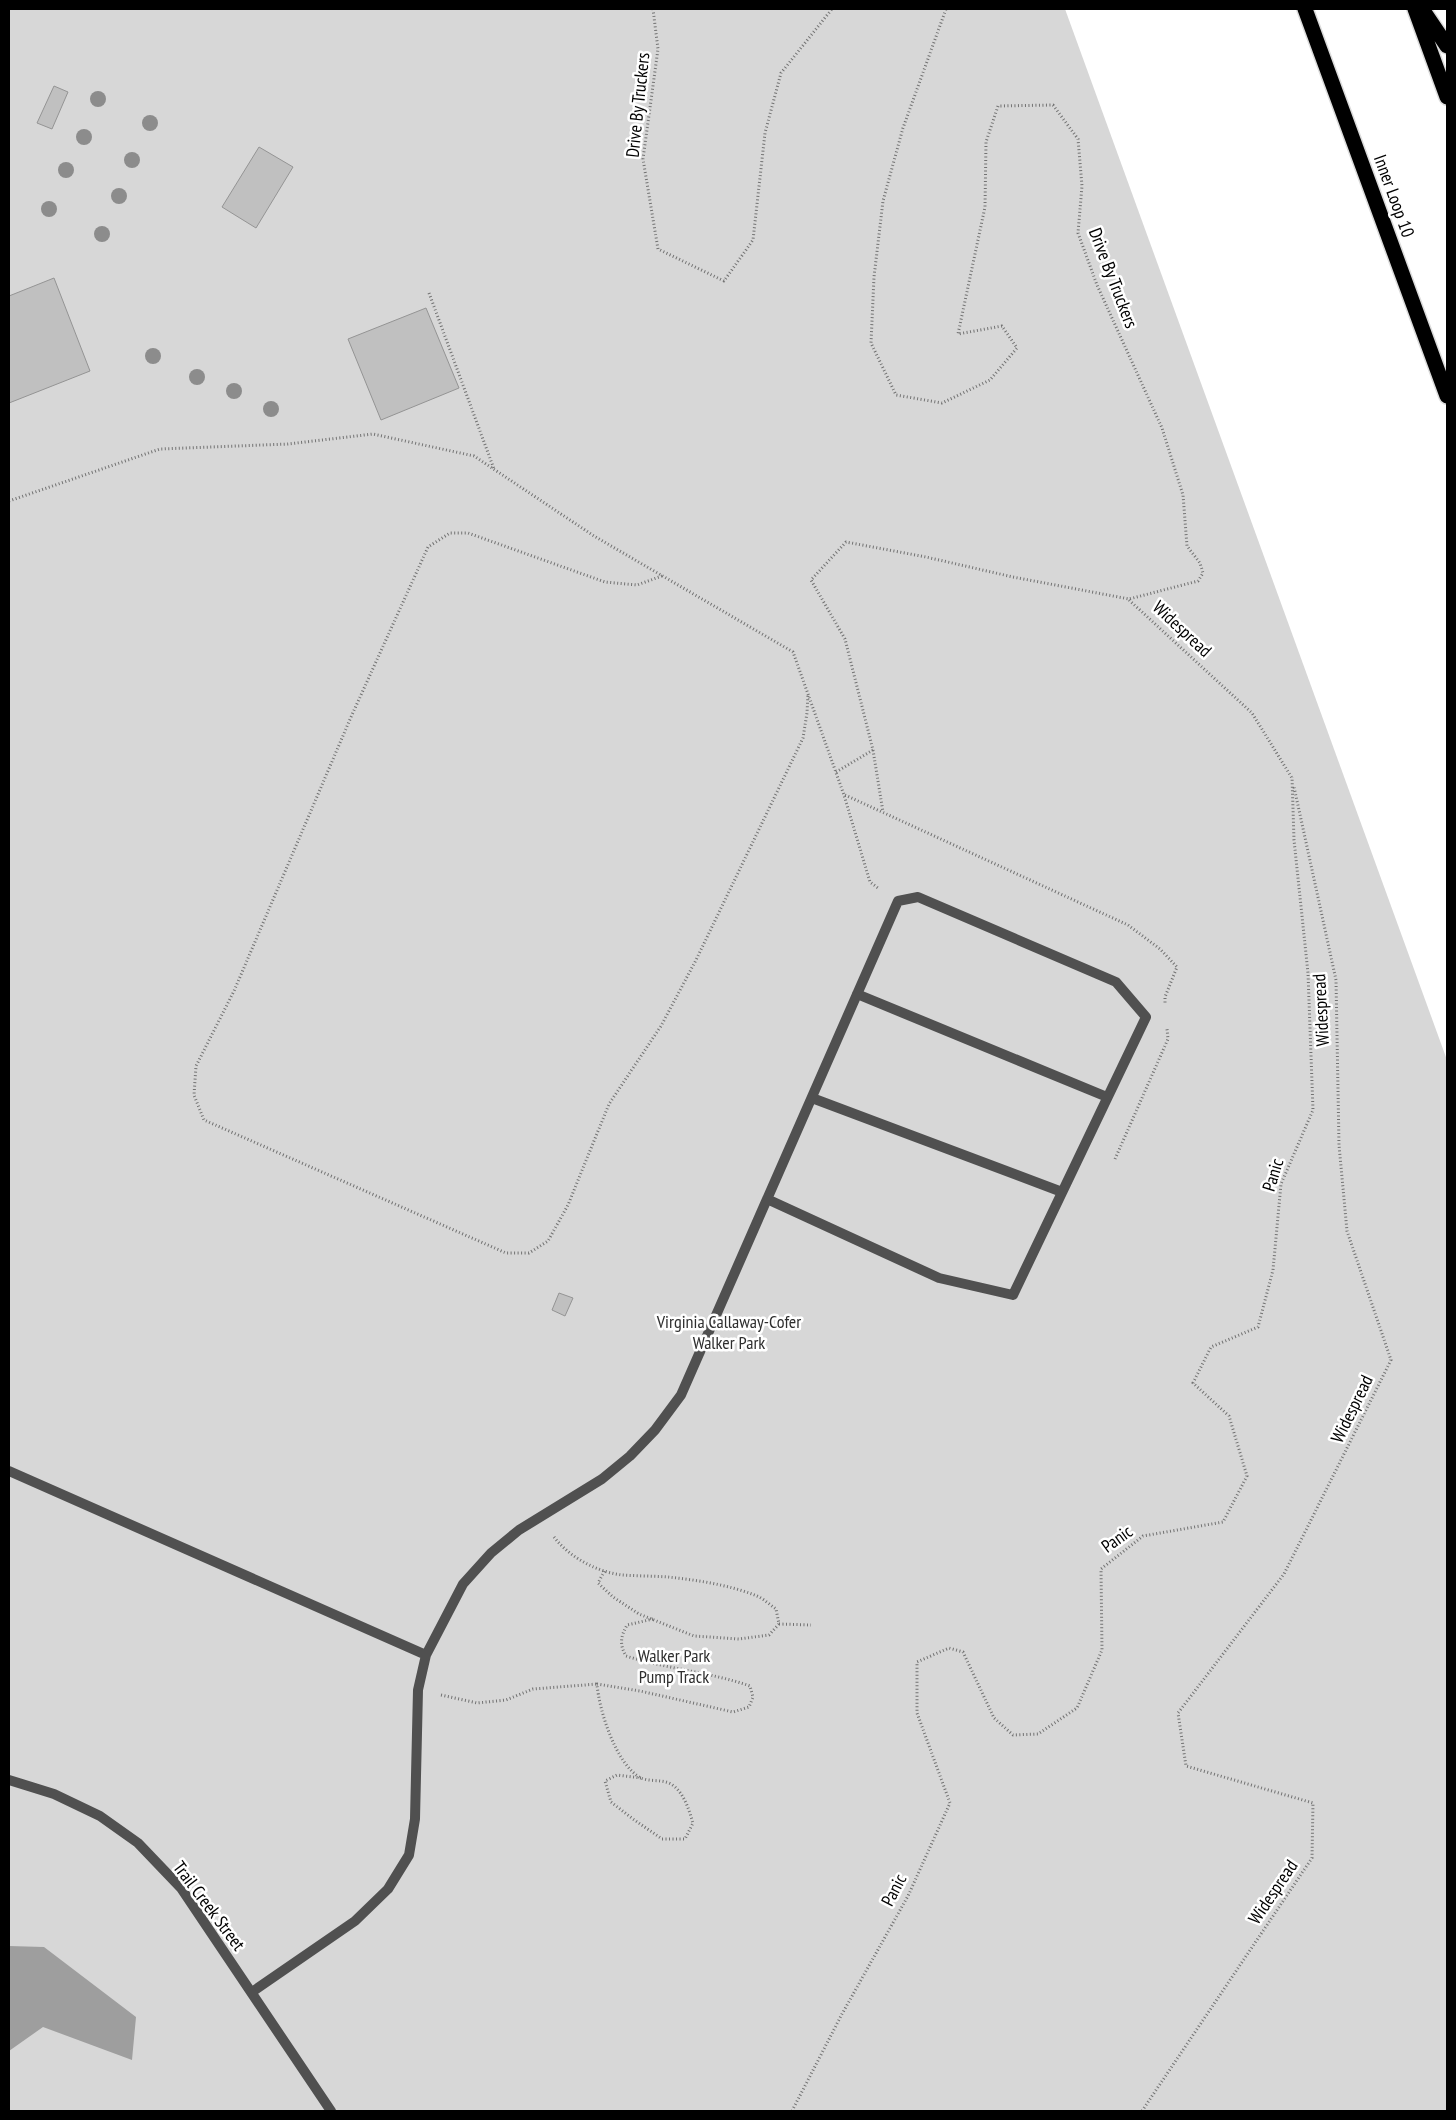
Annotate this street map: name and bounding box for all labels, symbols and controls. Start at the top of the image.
street label: Drive By Truckers [621,51,654,159]
street label: Inner Loop 10 [1369,151,1420,240]
street label: Drive By Truckers [1084,224,1143,331]
street label: Widespread [1148,595,1217,662]
street label: Widespread [1307,973,1334,1047]
street label: Panic [1257,1155,1289,1194]
park label: Virginia Callaway-Cofer Walker Park [656,1310,801,1354]
street label: Widespread [1325,1371,1378,1446]
street label: Panic [1097,1519,1137,1558]
park label: Walker Park Pump Track [638,1644,710,1688]
street label: Widespread [1243,1855,1302,1928]
street label: Trail Creek Street [168,1857,250,1955]
street label: Panic [876,1869,912,1910]

